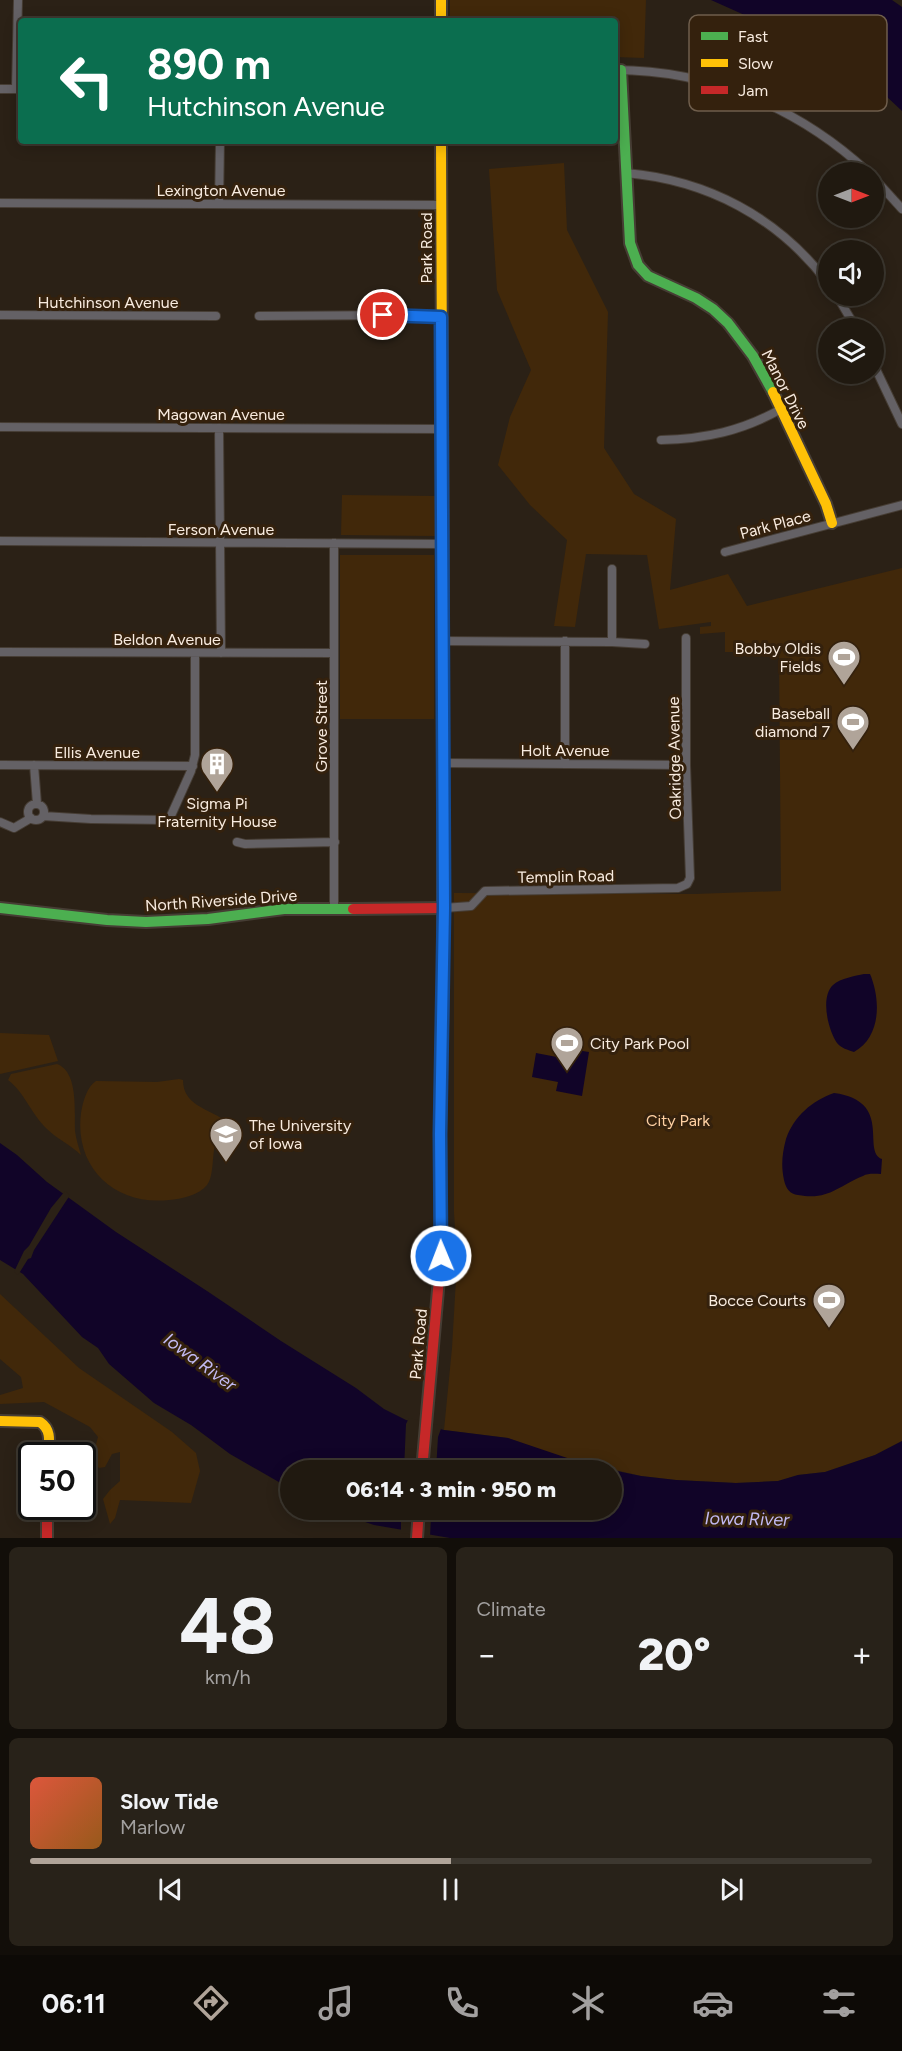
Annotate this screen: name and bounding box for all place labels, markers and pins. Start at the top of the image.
pin [357,289,408,340]
place label: Bobby Oldis Fields [735,639,821,676]
sports icon: Bobby Oldis Fields [826,639,862,686]
place label: Baseball diamond 7 [755,704,830,741]
sports icon: Baseball diamond 7 [835,704,871,751]
building icon: Sigma Pi Fraternity House [199,746,235,793]
place label: Sigma Pi Fraternity House [157,794,277,831]
sports icon: City Park Pool [549,1025,585,1072]
place label: City Park Pool [590,1034,689,1053]
school or university icon: The University of Iowa [208,1116,244,1163]
place label: The University of Iowa [249,1116,352,1153]
sports icon: Bocce Courts [811,1282,847,1329]
place label: Bocce Courts [708,1291,806,1310]

